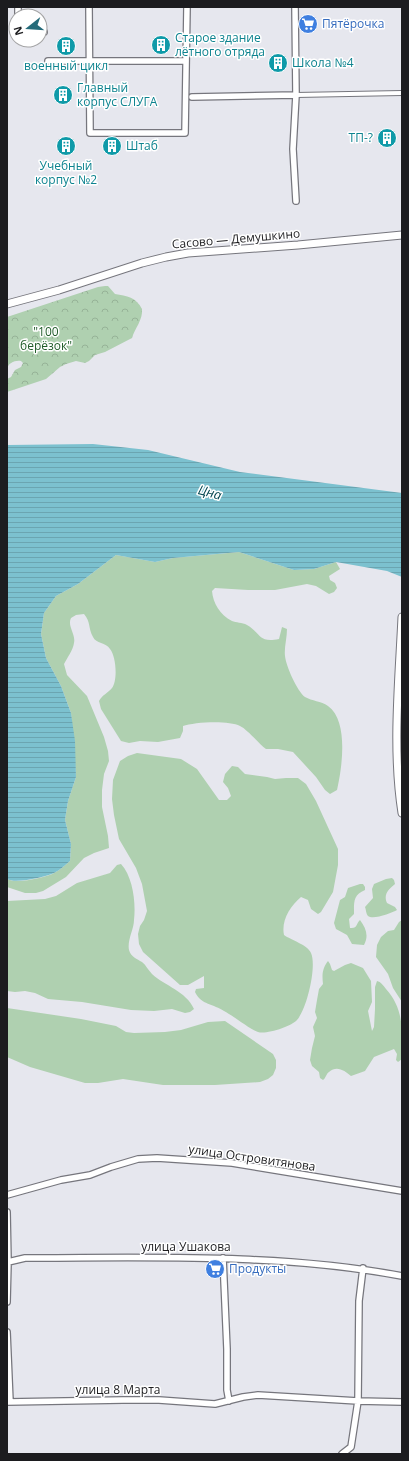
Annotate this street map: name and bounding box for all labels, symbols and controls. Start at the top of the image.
north arrow [8,8,48,48]
supermarket icon: Пятёрочка [297,13,319,35]
place label: Пятёрочка [322,15,384,32]
text: N [9,25,26,38]
place label: Старое здание лётного отряда [175,29,265,60]
building icon: Старое здание лётного отряда [150,34,172,56]
building icon: военный цикл [55,35,77,57]
building icon: Школа №4 [267,52,289,74]
place label: Школа №4 [292,54,354,71]
place label: военный цикл [24,57,108,74]
place label: Главный корпус СЛУГА [77,79,158,110]
building icon: Главный корпус СЛУГА [52,84,74,106]
building icon: ТП-? [376,127,398,149]
place label: ТП-? [349,129,373,146]
building icon: Учебный корпус №2 [55,135,77,157]
building icon: Штаб [101,135,123,157]
place label: Штаб [126,137,158,154]
place label: Учебный корпус №2 [35,157,97,188]
street label: Сасово — Демушкино [171,224,301,253]
park label: "100 берёзок" [20,323,72,354]
water label: Цна [196,480,224,504]
street label: улица Островитянова [187,1140,317,1175]
street label: улица Ушакова [141,1238,231,1255]
supermarket icon: Продукты [204,1258,226,1280]
place label: Продукты [229,1260,286,1277]
street label: улица 8 Марта [76,1381,160,1398]

